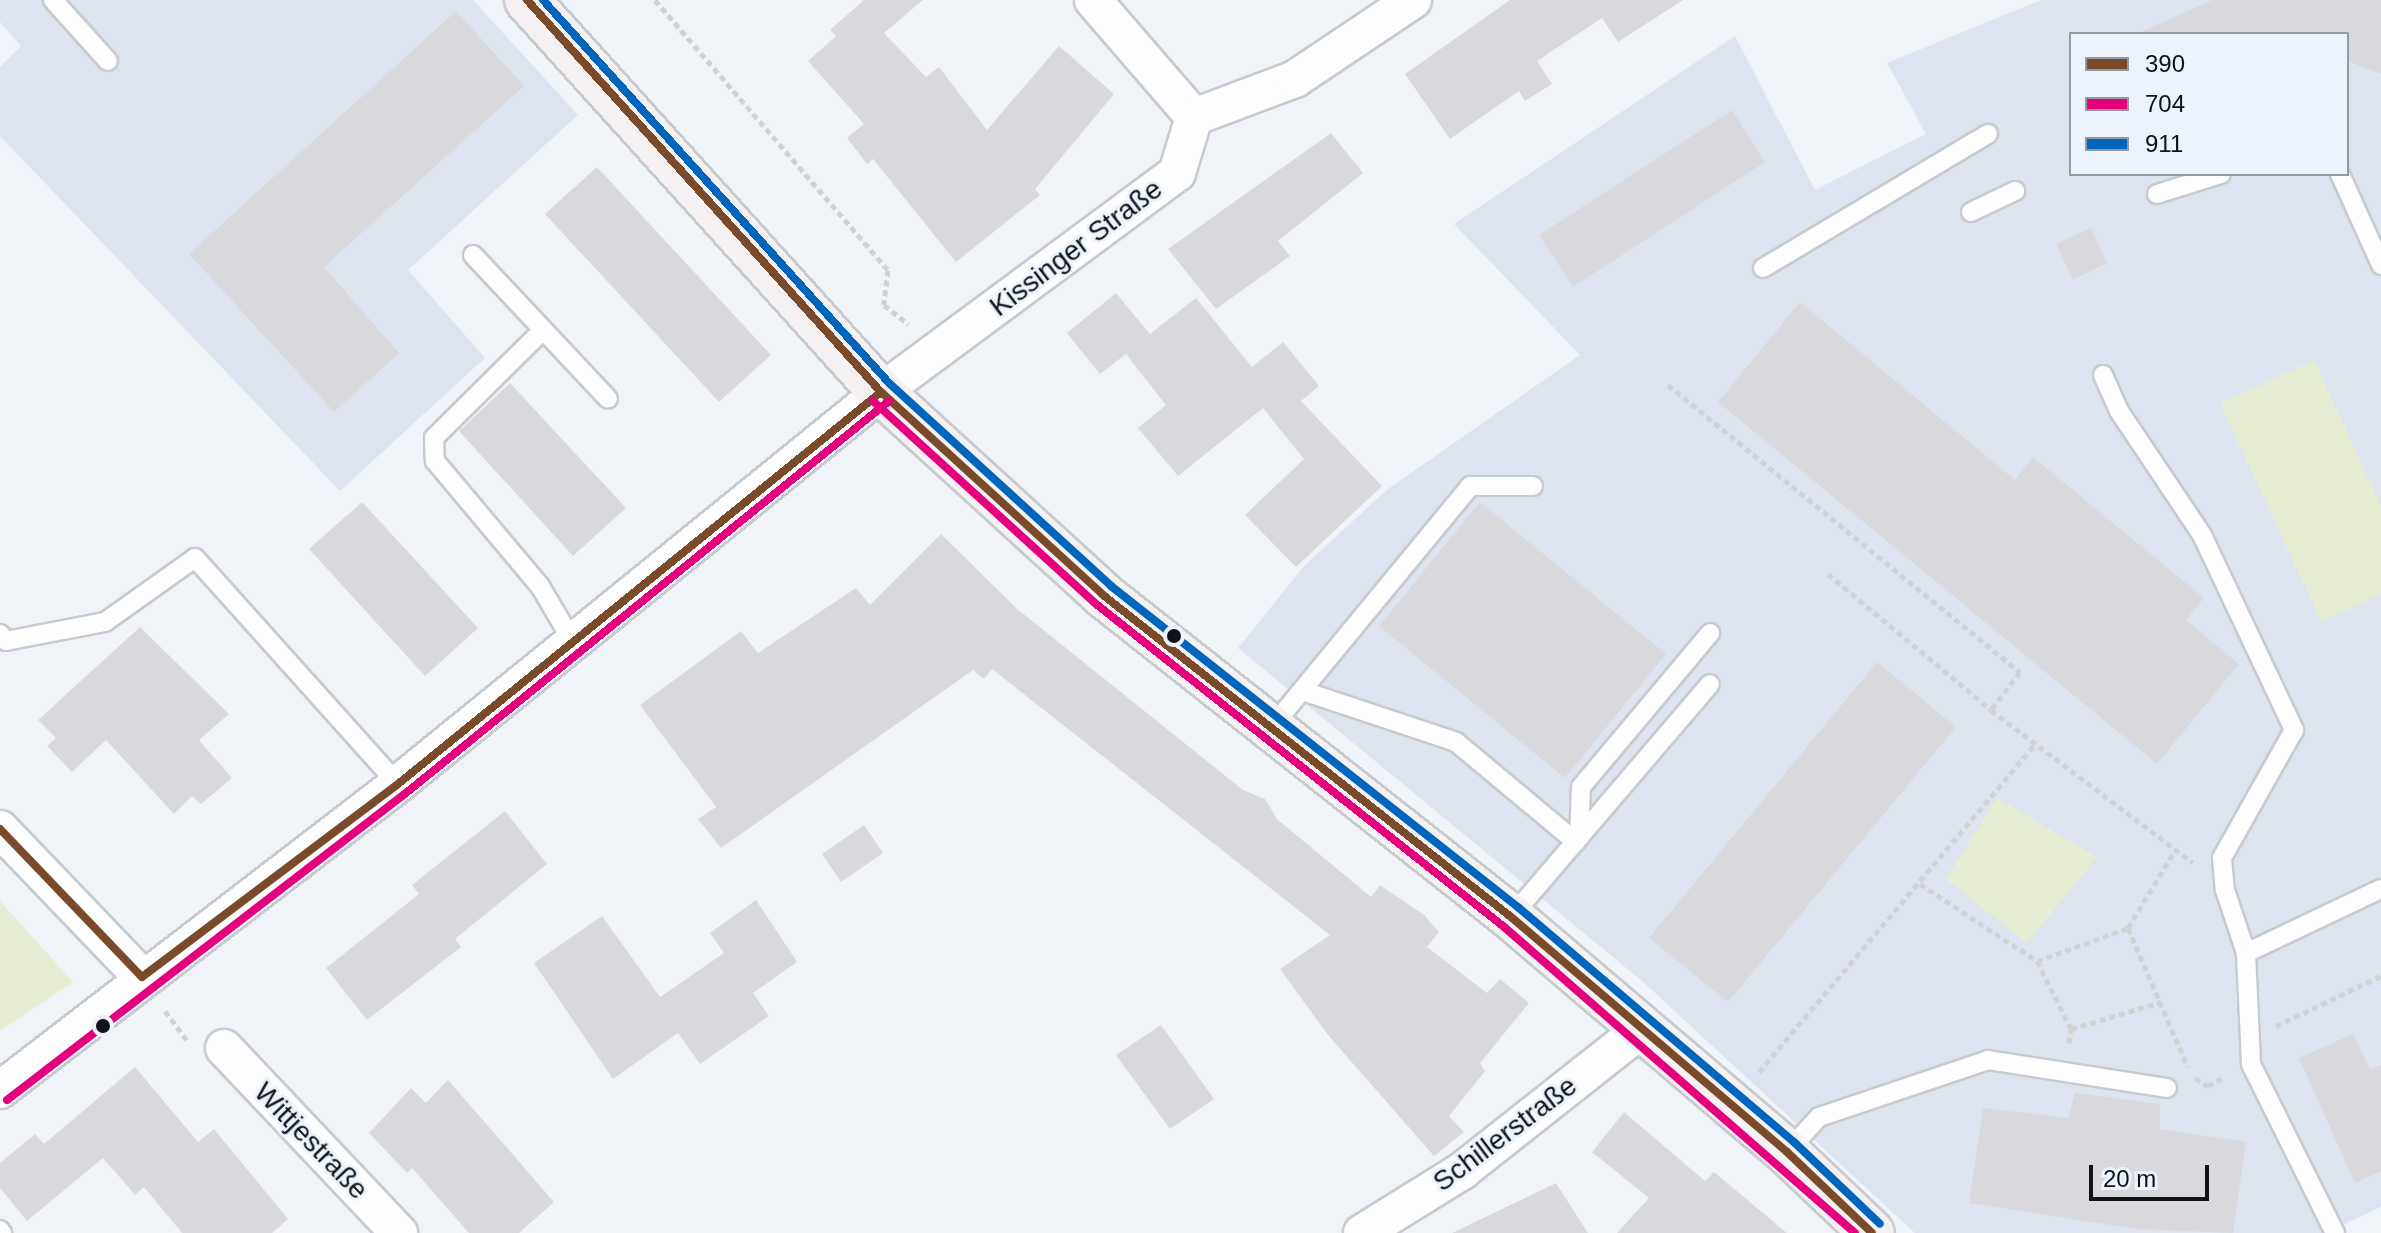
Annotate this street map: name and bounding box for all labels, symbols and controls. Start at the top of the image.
legend [2069,32,2349,176]
text: 390 [2145,50,2185,77]
text: 704 [2145,90,2185,117]
text: 911 [2145,130,2183,157]
street label: Kissinger Straße [983,172,1169,324]
unlabelled marker [1166,628,1182,644]
unlabelled marker [95,1018,111,1034]
street label: Schillerstraße [1427,1069,1583,1199]
street label: Wittjestraße [247,1076,375,1206]
scale bar [2093,1149,2213,1199]
text: 20 m [2103,1165,2156,1192]

